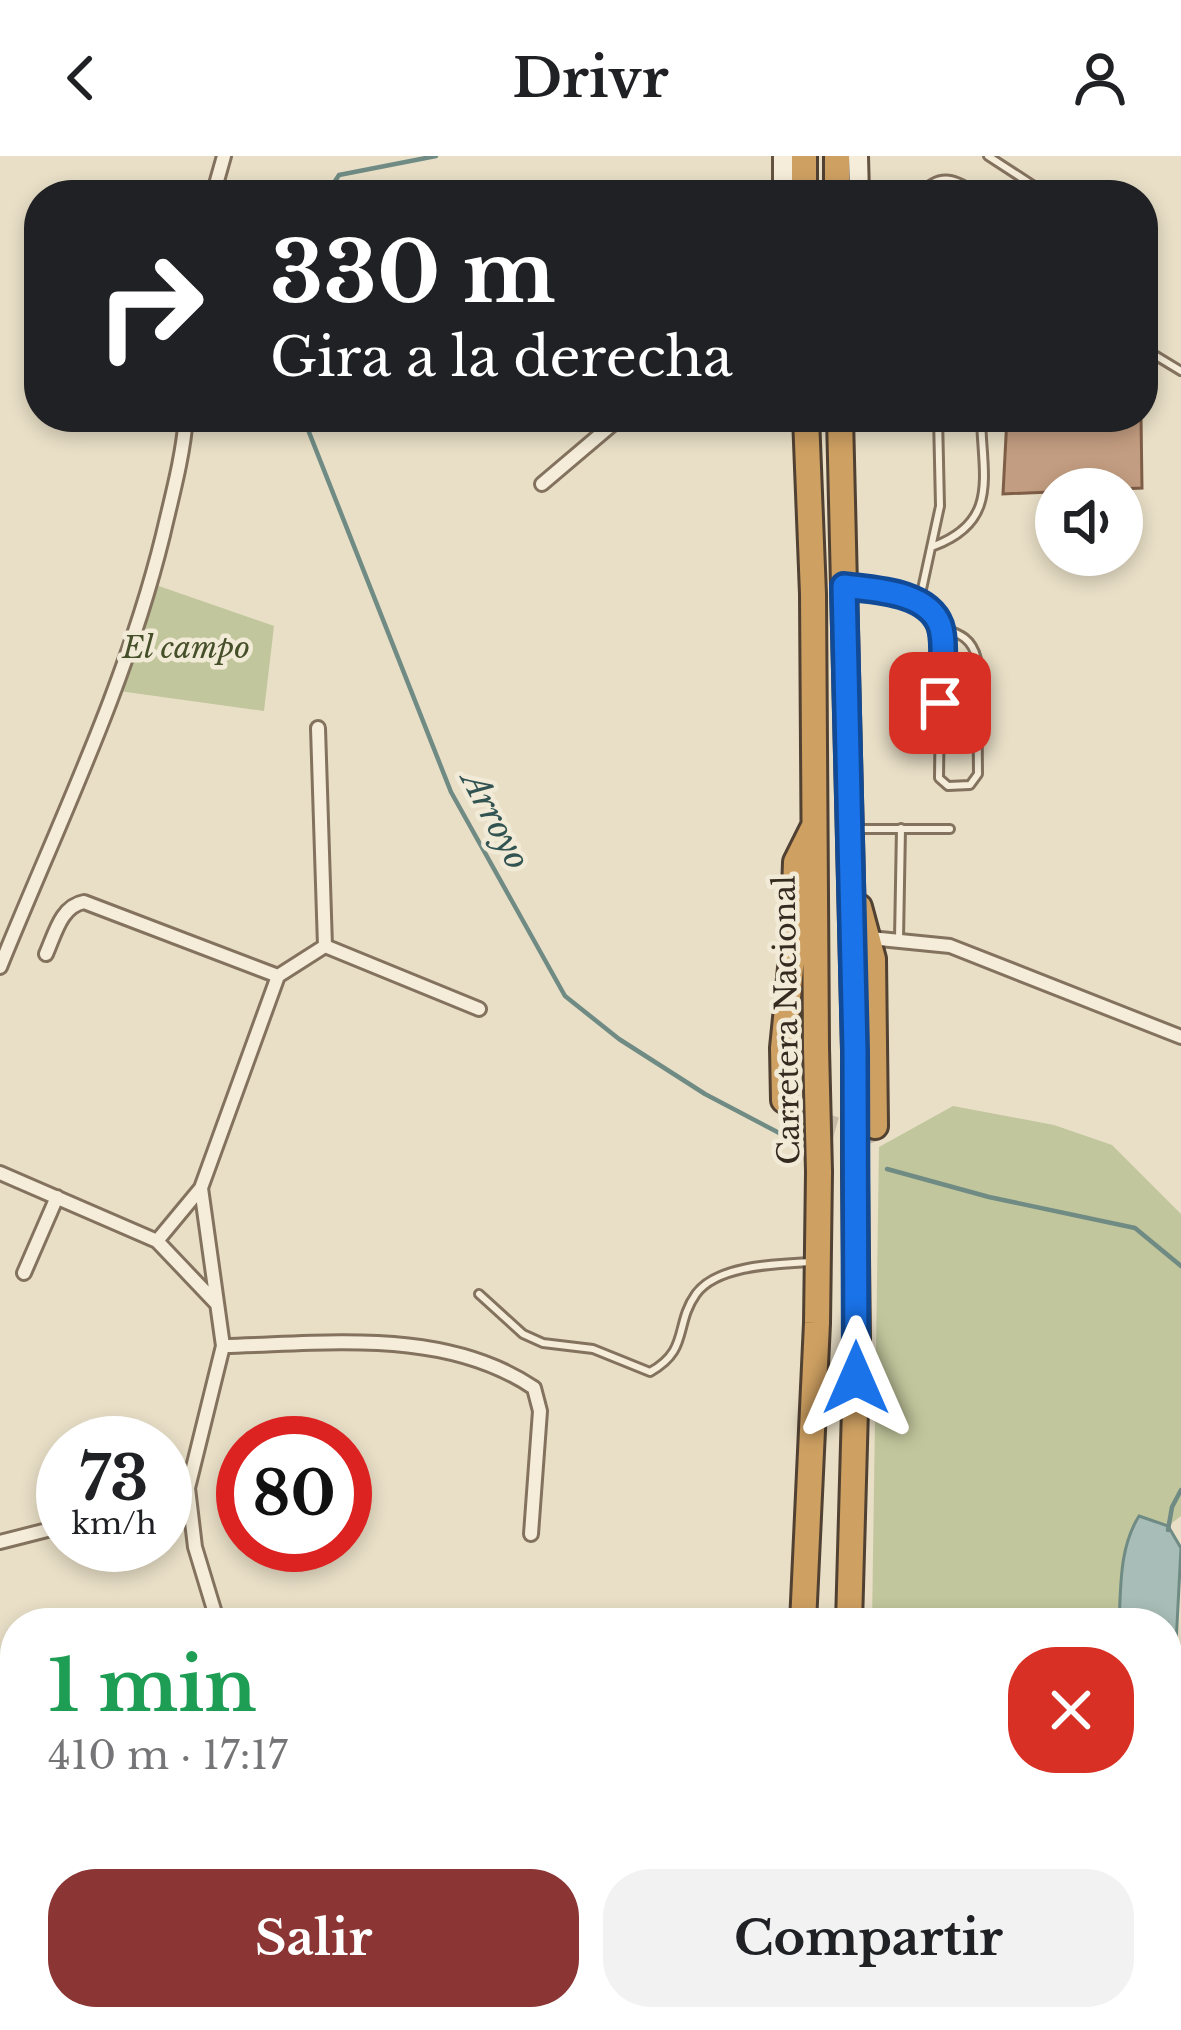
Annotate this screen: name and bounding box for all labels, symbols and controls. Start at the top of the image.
icon: back [48,45,114,111]
text: Drivr [512,45,669,112]
icon: person [1067,45,1133,111]
text: 330 m [270,221,556,325]
icon: right [72,228,228,384]
text: Gira a la derecha [270,324,733,391]
map controls [1035,468,1143,576]
button: sound [1035,468,1143,576]
park label: El campo [121,629,250,666]
pin [889,652,991,754]
icon: arrive [907,670,973,736]
water label: Arroyo [451,761,538,876]
street label: Carretera Nacional [765,875,808,1165]
position arrow [793,1315,919,1441]
speed limit sign: 80 [216,1416,372,1572]
text: 73 [79,1442,149,1516]
text: km/h [71,1505,157,1542]
text: 1 min [48,1641,257,1730]
button: close [1008,1647,1134,1773]
text: 410 m · 17:17 [48,1731,288,1780]
button: Salir [48,1869,579,2007]
button: Compartir [603,1869,1134,2007]

